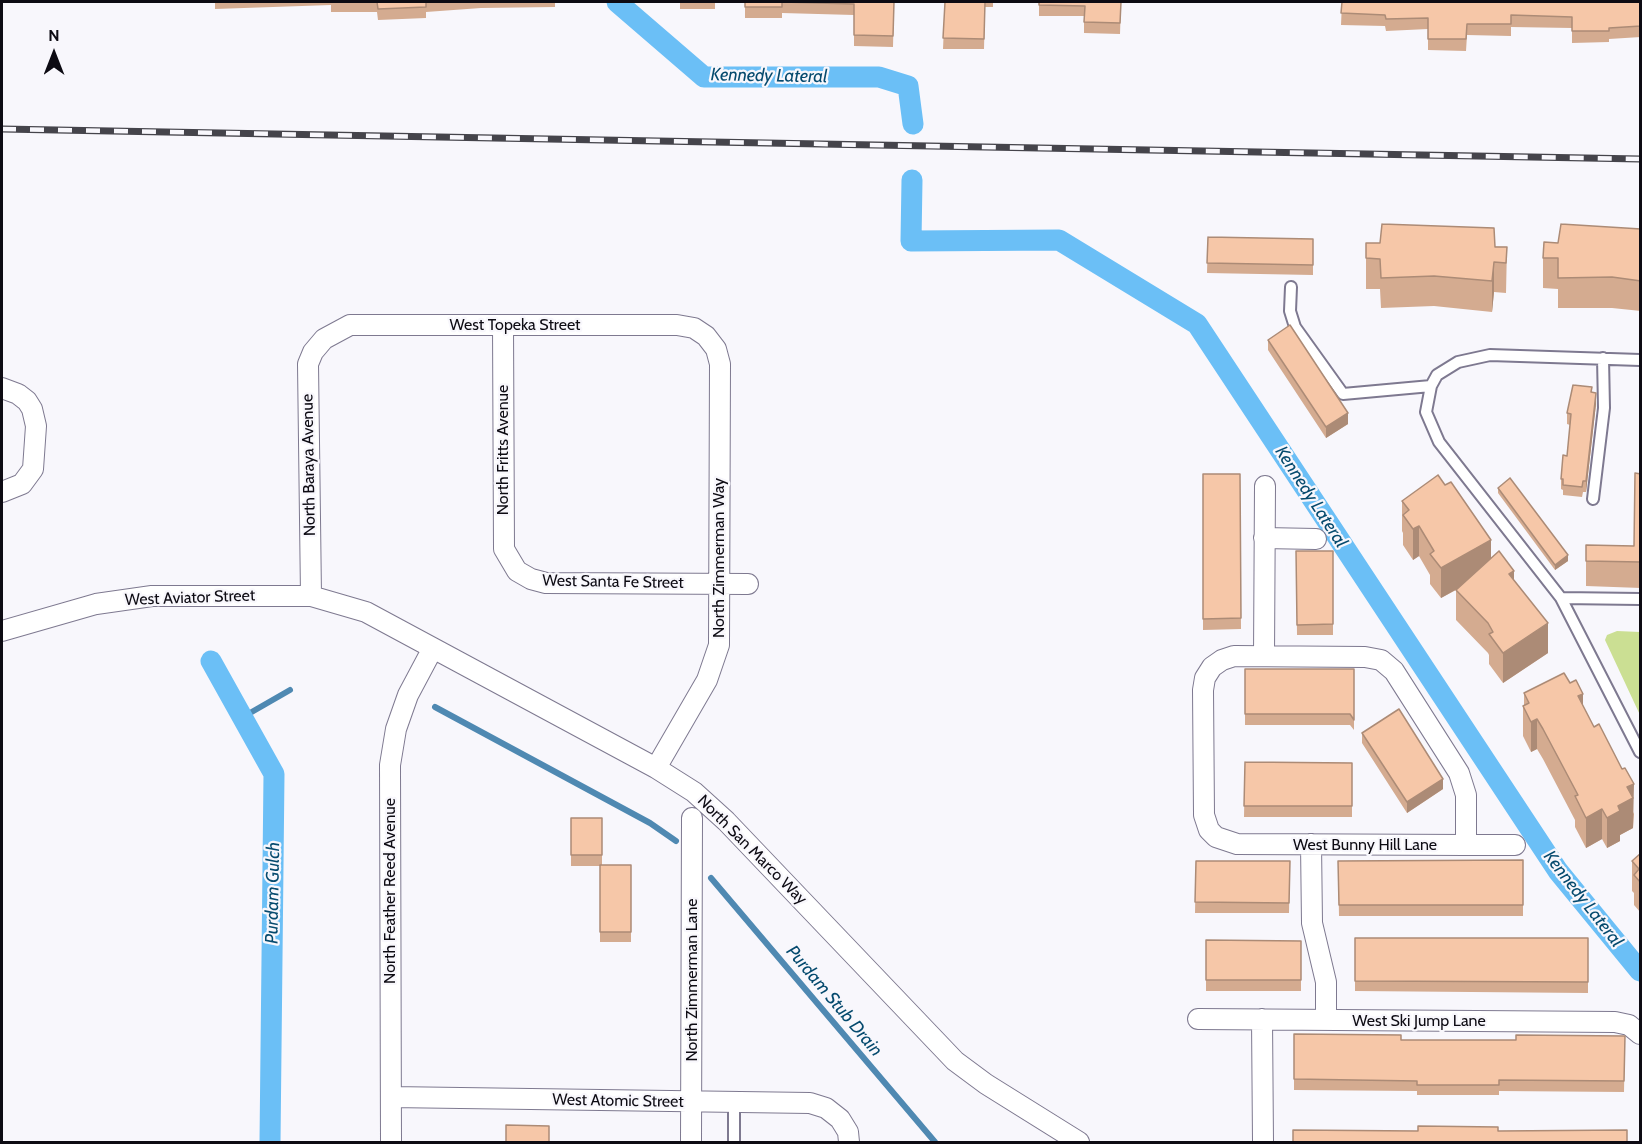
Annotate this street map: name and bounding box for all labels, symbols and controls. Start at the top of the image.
north arrow [24,24,84,84]
text: N [48,26,60,45]
water label: Kennedy Lateral [711,64,827,88]
street label: West Topeka Street [450,315,580,335]
street label: North Fritts Avenue [493,385,513,515]
street label: North Baraya Avenue [298,394,320,536]
water label: Kennedy Lateral [1270,442,1352,552]
street label: North Zimmerman Way [709,478,729,638]
street label: West Santa Fe Street [542,571,684,593]
street label: West Aviator Street [125,586,255,610]
street label: North San Marco Way [693,791,811,909]
street label: North Feather Reed Avenue [380,798,400,984]
street label: West Bunny Hill Lane [1293,835,1437,855]
water label: Purdam Gulch [261,842,285,944]
water label: Kennedy Lateral [1539,846,1627,952]
street label: North Zimmerman Lane [682,898,702,1062]
water label: Purdam Stub Drain [781,941,887,1061]
street label: West Ski Jump Lane [1352,1011,1486,1031]
street label: West Atomic Street [552,1090,684,1112]

